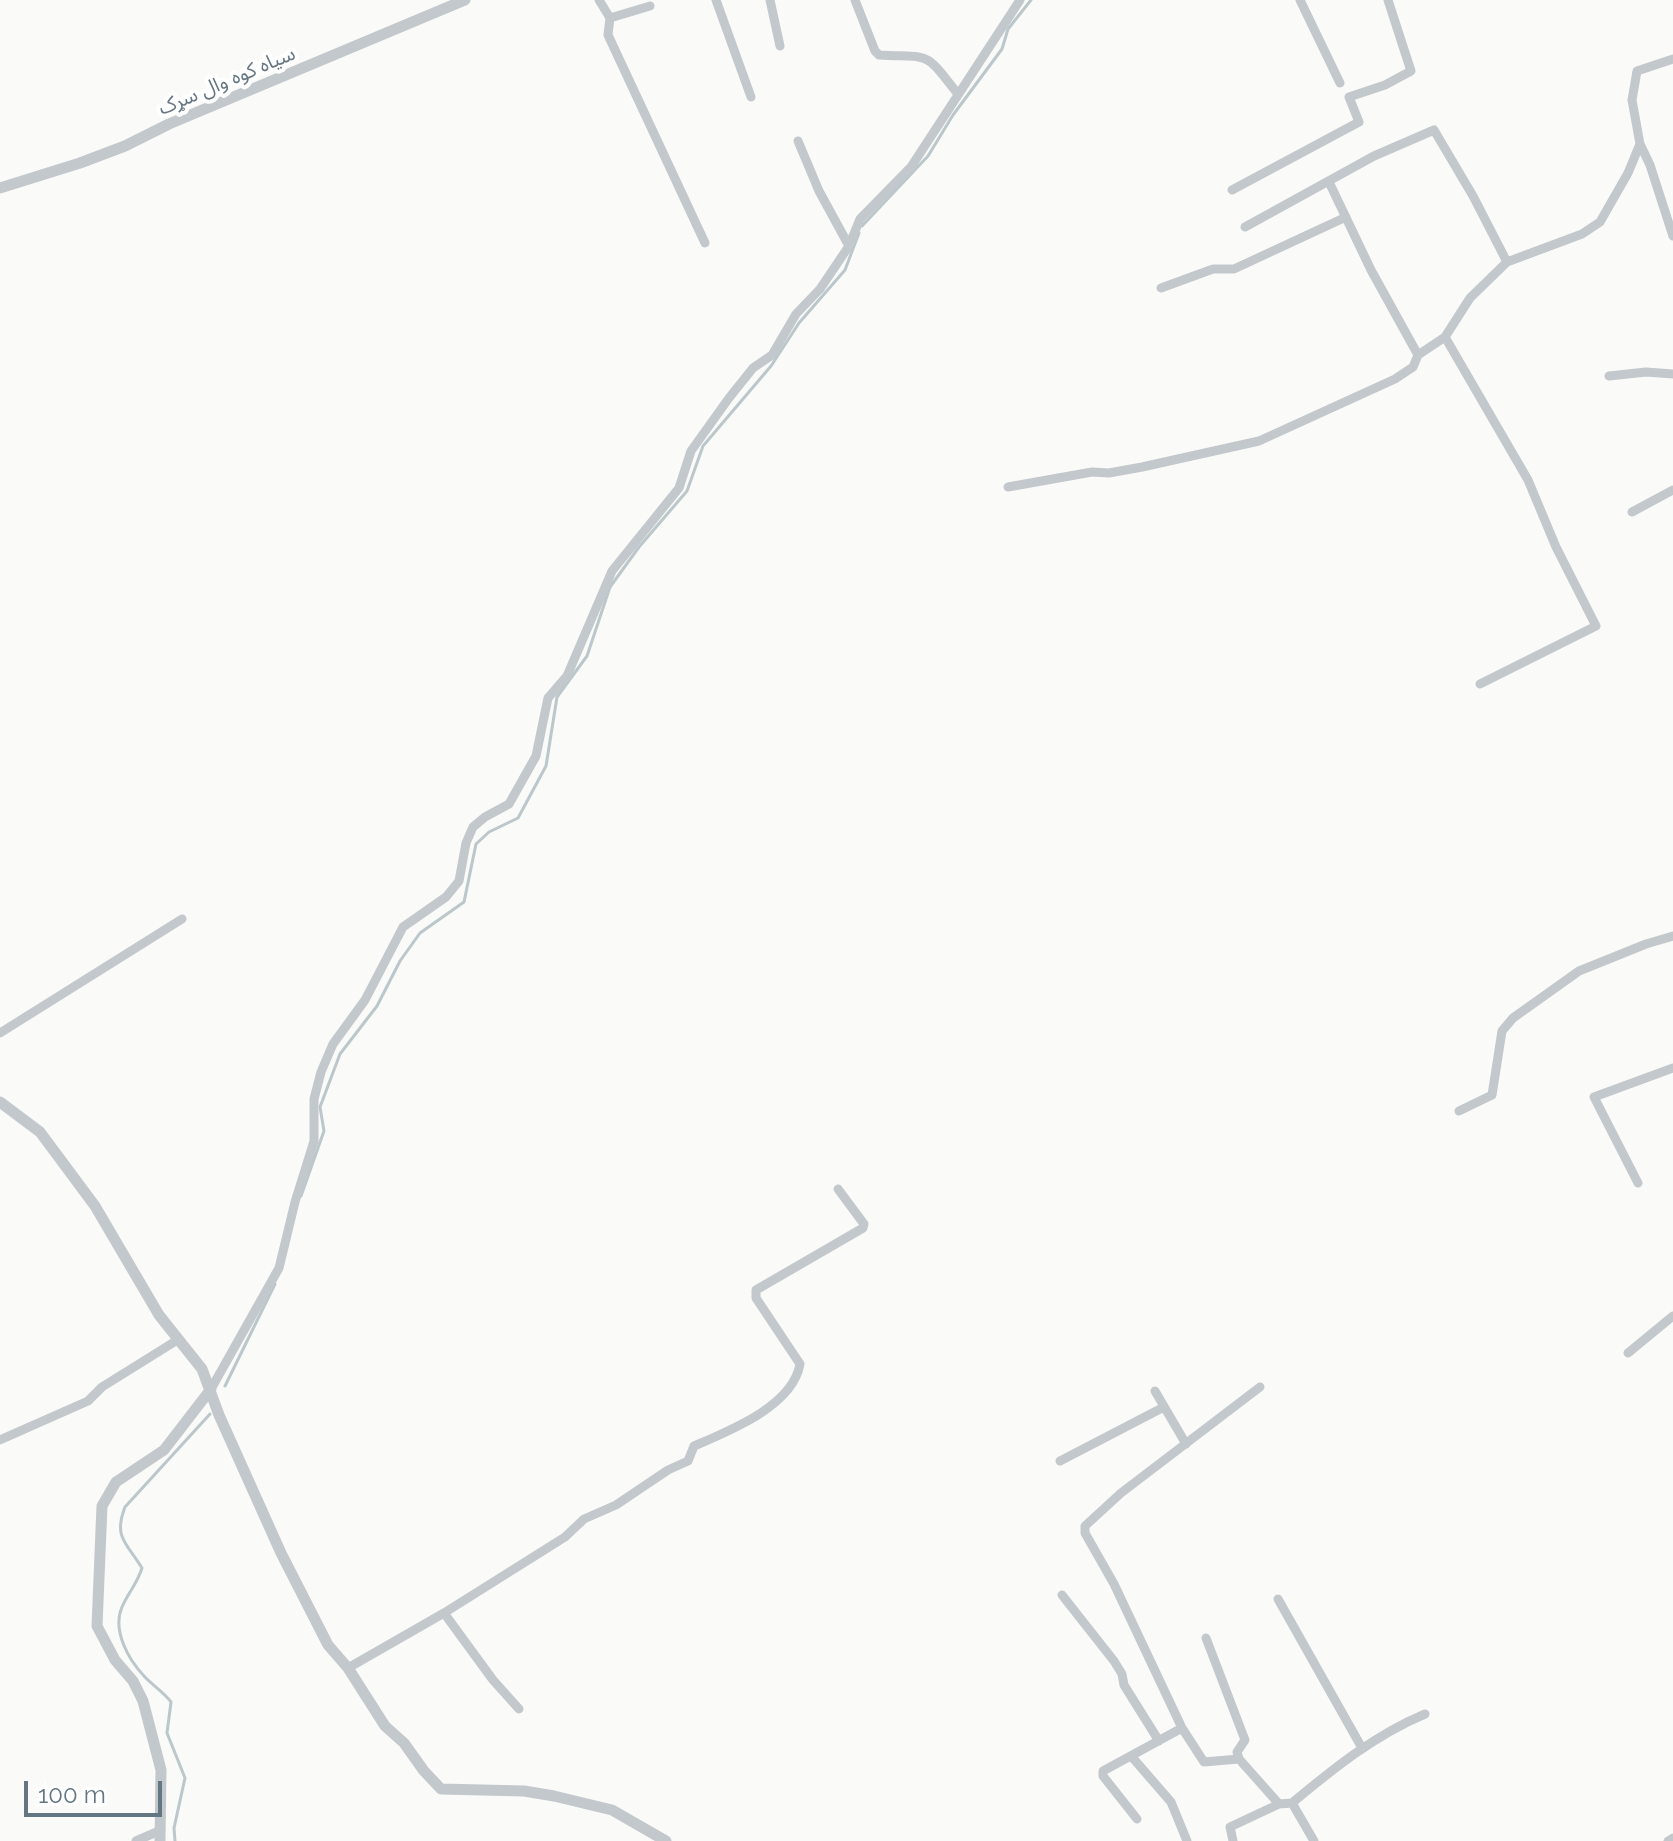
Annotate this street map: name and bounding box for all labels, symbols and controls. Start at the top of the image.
street label: سیاه کوه وال سړک [155,41,299,121]
scale bar [28,1765,166,1815]
text: 100 m [38,1780,106,1809]

